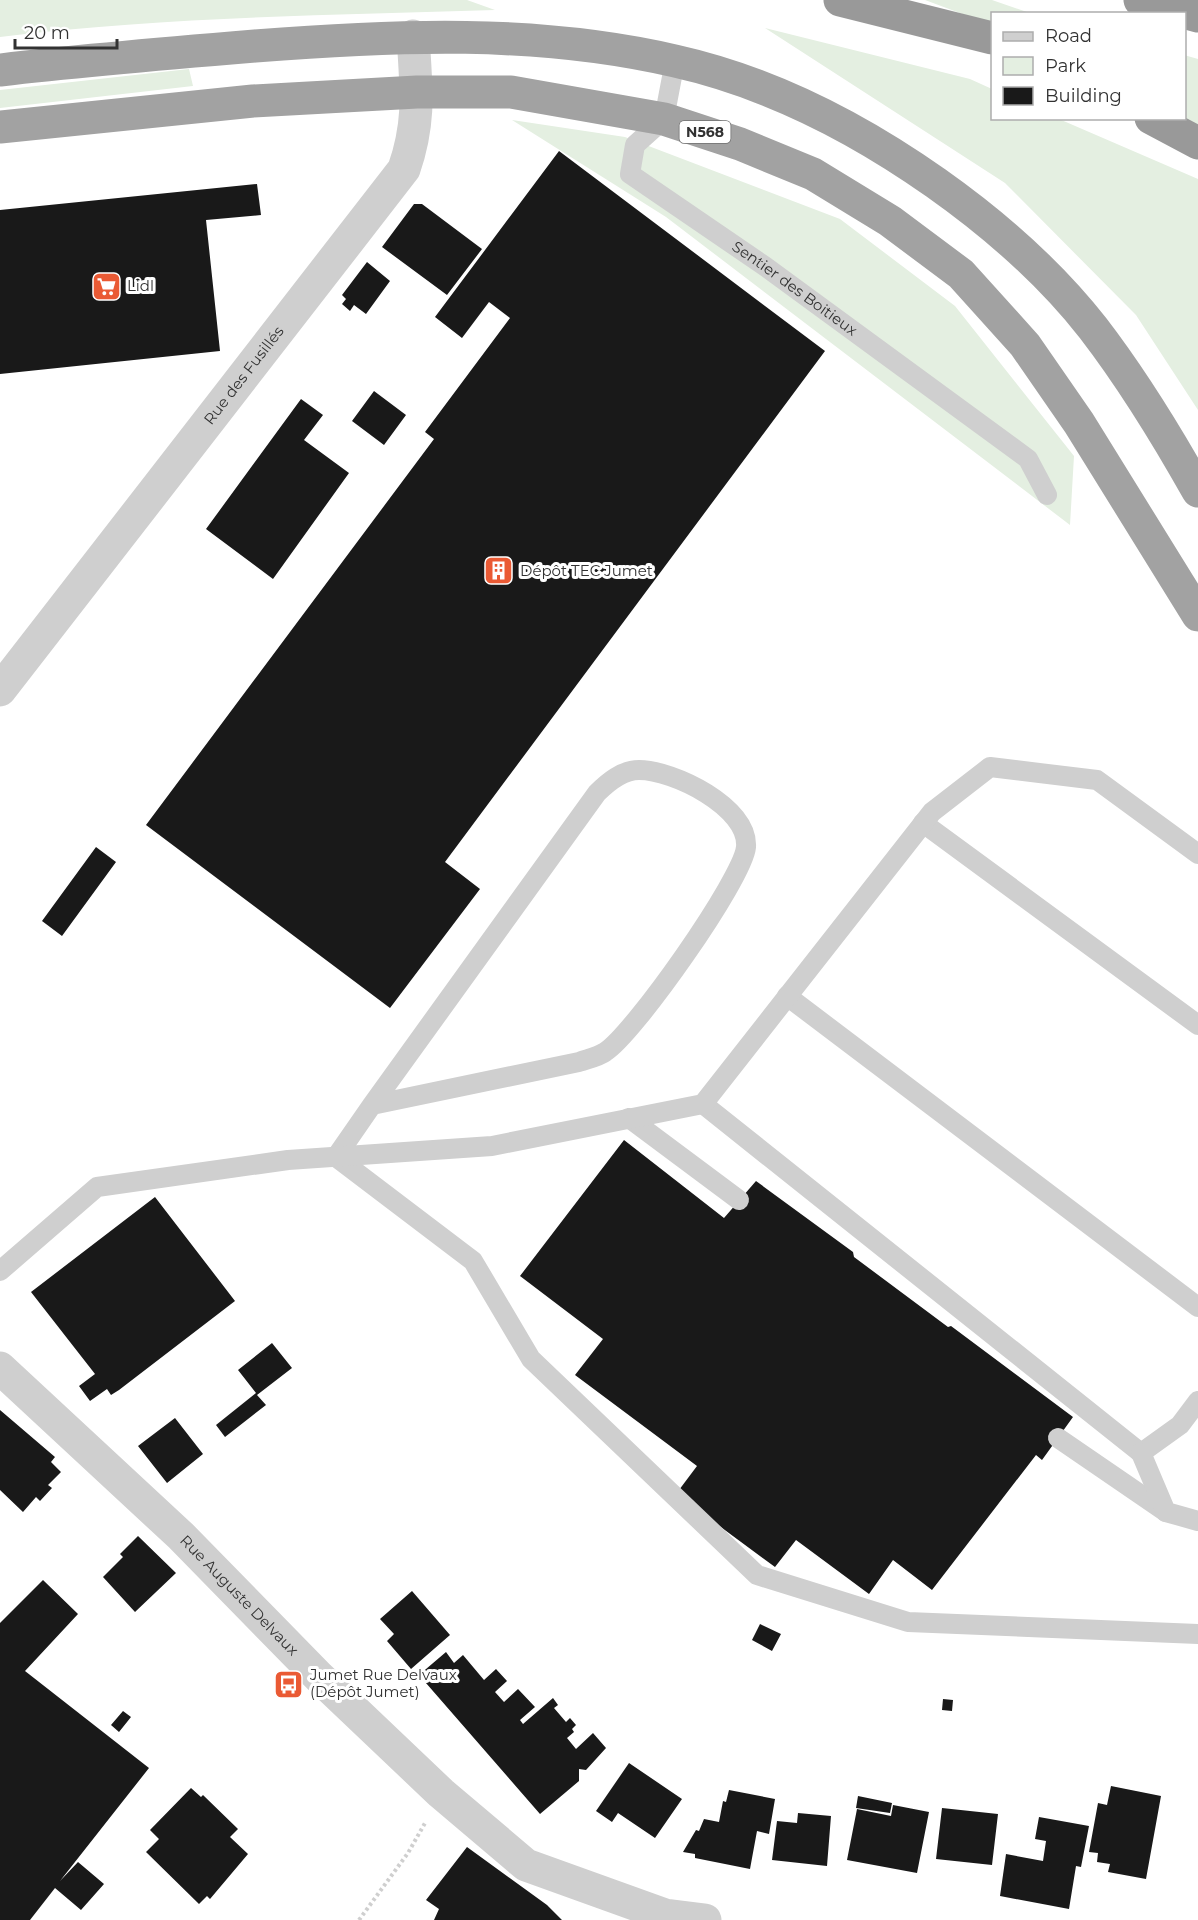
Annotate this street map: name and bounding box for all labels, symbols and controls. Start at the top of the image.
scale bar [15,12,117,50]
legend [991,12,1186,120]
text: 20 m [24,22,70,44]
text: Road [1045,25,1092,47]
text: Park [1045,55,1086,77]
text: Building [1045,85,1122,107]
road number: N568 [680,121,730,143]
street label: Sentier des Boitieux [729,237,861,340]
supermarket icon: Lidl [90,270,122,302]
place label: Lidl [127,276,154,295]
street label: Rue des Fusillés [199,322,288,428]
building icon: Dépôt TEC Jumet [483,555,515,587]
place label: Dépôt TEC Jumet [520,561,653,580]
street label: Rue Auguste Delvaux [176,1531,303,1659]
place label: Jumet Rue Delvaux (Dépôt Jumet) [309,1665,457,1701]
bus stop icon: Jumet Rue Delvaux (Dépôt Jumet) [273,1668,305,1700]

